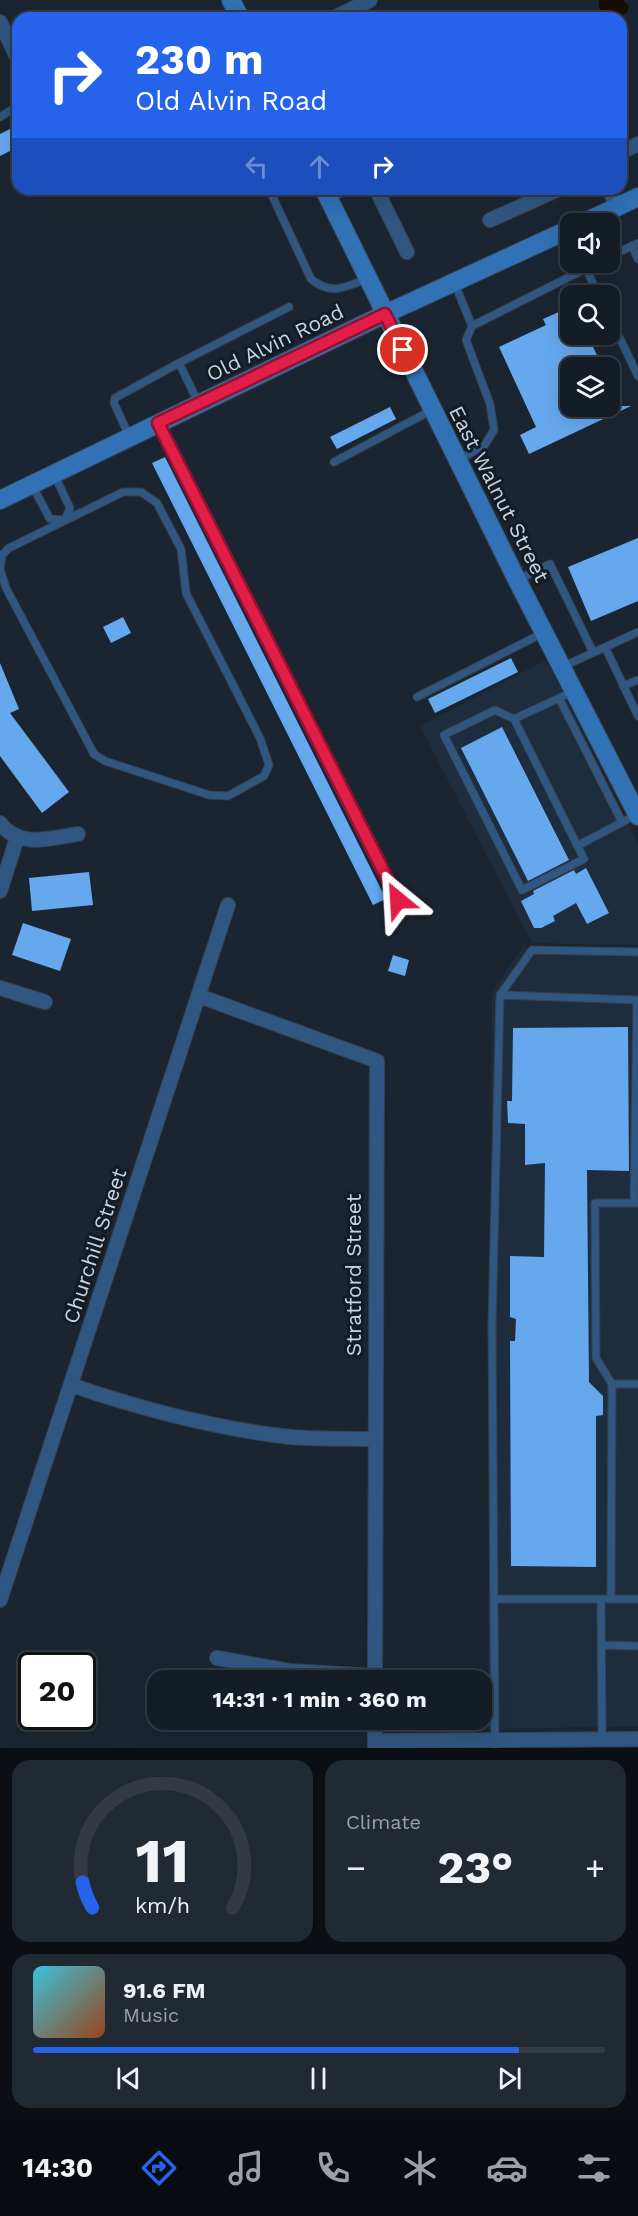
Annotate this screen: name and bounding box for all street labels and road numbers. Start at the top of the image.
street label: Old Alvin Road [202,299,347,387]
street label: East Walnut Street [444,401,555,586]
street label: Churchill Street [58,1165,131,1326]
street label: Stratford Street [341,1193,366,1356]

